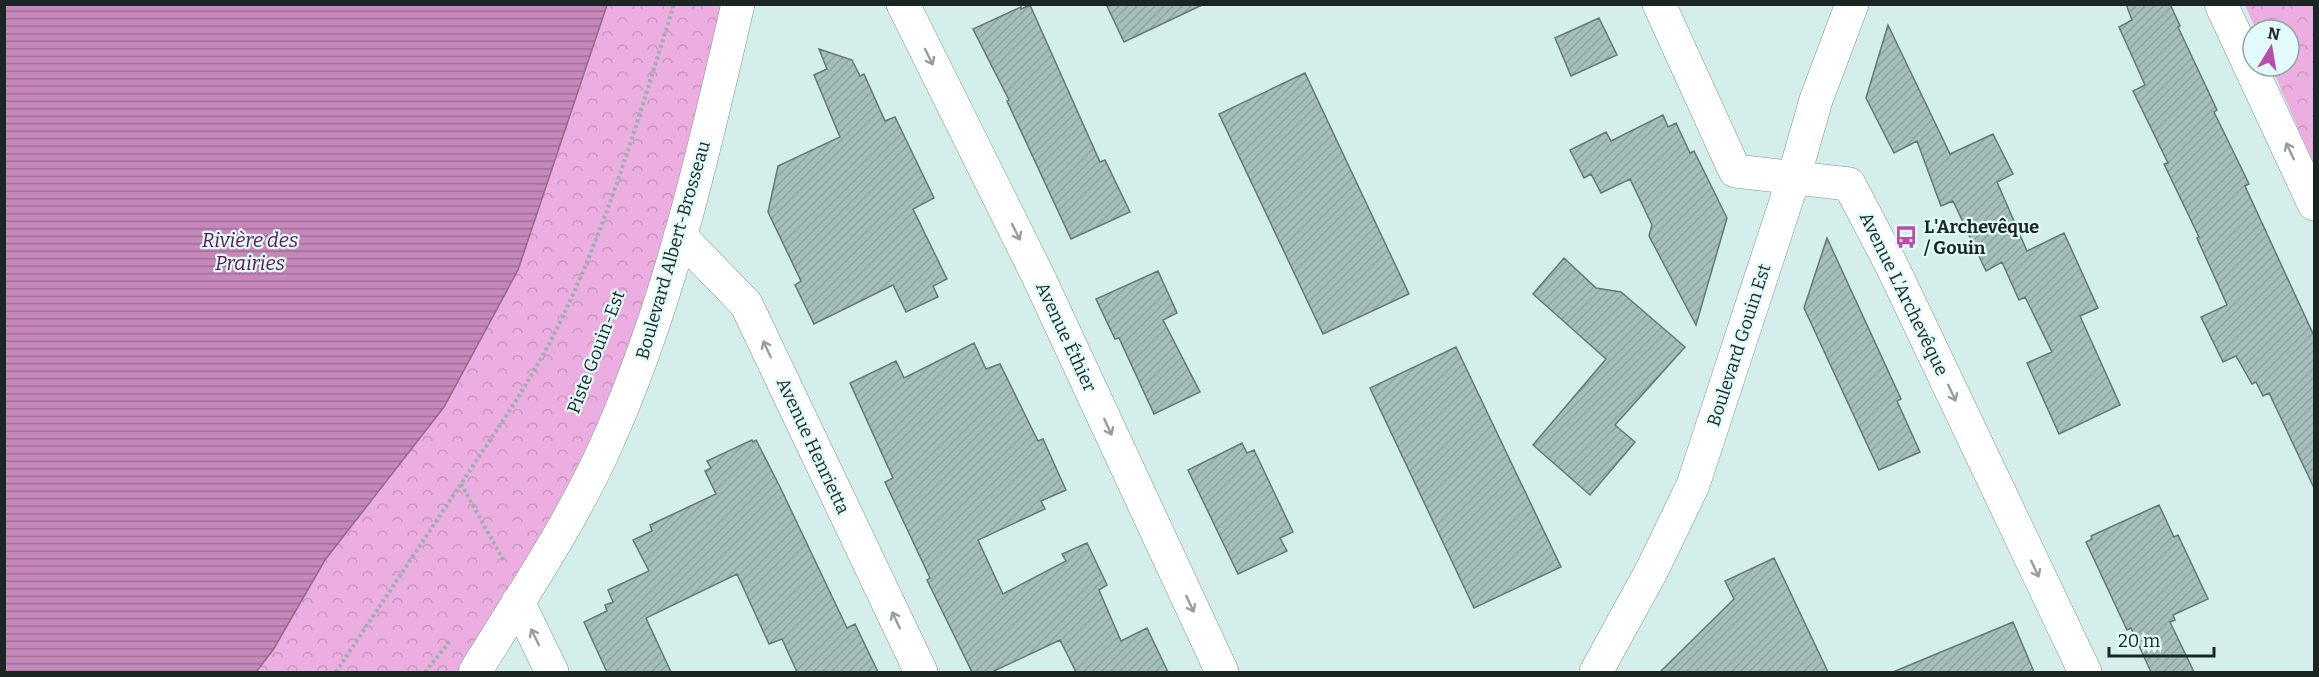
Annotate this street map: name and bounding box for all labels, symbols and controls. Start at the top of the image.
north arrow [2241,18,2301,78]
text: N [2266,23,2282,44]
one-way arrow [924,48,936,66]
street label: Boulevard Albert-Brosseau [631,138,715,362]
one-way arrow [2283,142,2295,160]
street label: Avenue L'Archevêque [1855,209,1953,379]
place label: L'Archevêque / Gouin [1923,216,2039,259]
one-way arrow [1010,222,1022,240]
bus stop icon: L'Archevêque / Gouin [1893,224,1919,250]
water label: Rivière des Prairies [202,228,298,275]
street label: Boulevard Gouin Est [1702,261,1776,429]
street label: Avenue Éthier [1031,278,1102,395]
street label: Piste Gouin-Est [562,287,630,417]
one-way arrow [761,340,773,358]
street label: Avenue Henrietta [772,374,854,518]
one-way arrow [1946,383,1958,401]
one-way arrow [1103,418,1114,436]
one-way arrow [2030,559,2042,577]
one-way arrow [1185,594,1197,612]
one-way arrow [889,611,901,629]
scale bar [2109,620,2214,658]
one-way arrow [529,629,541,647]
text: 20 m [2118,630,2160,652]

